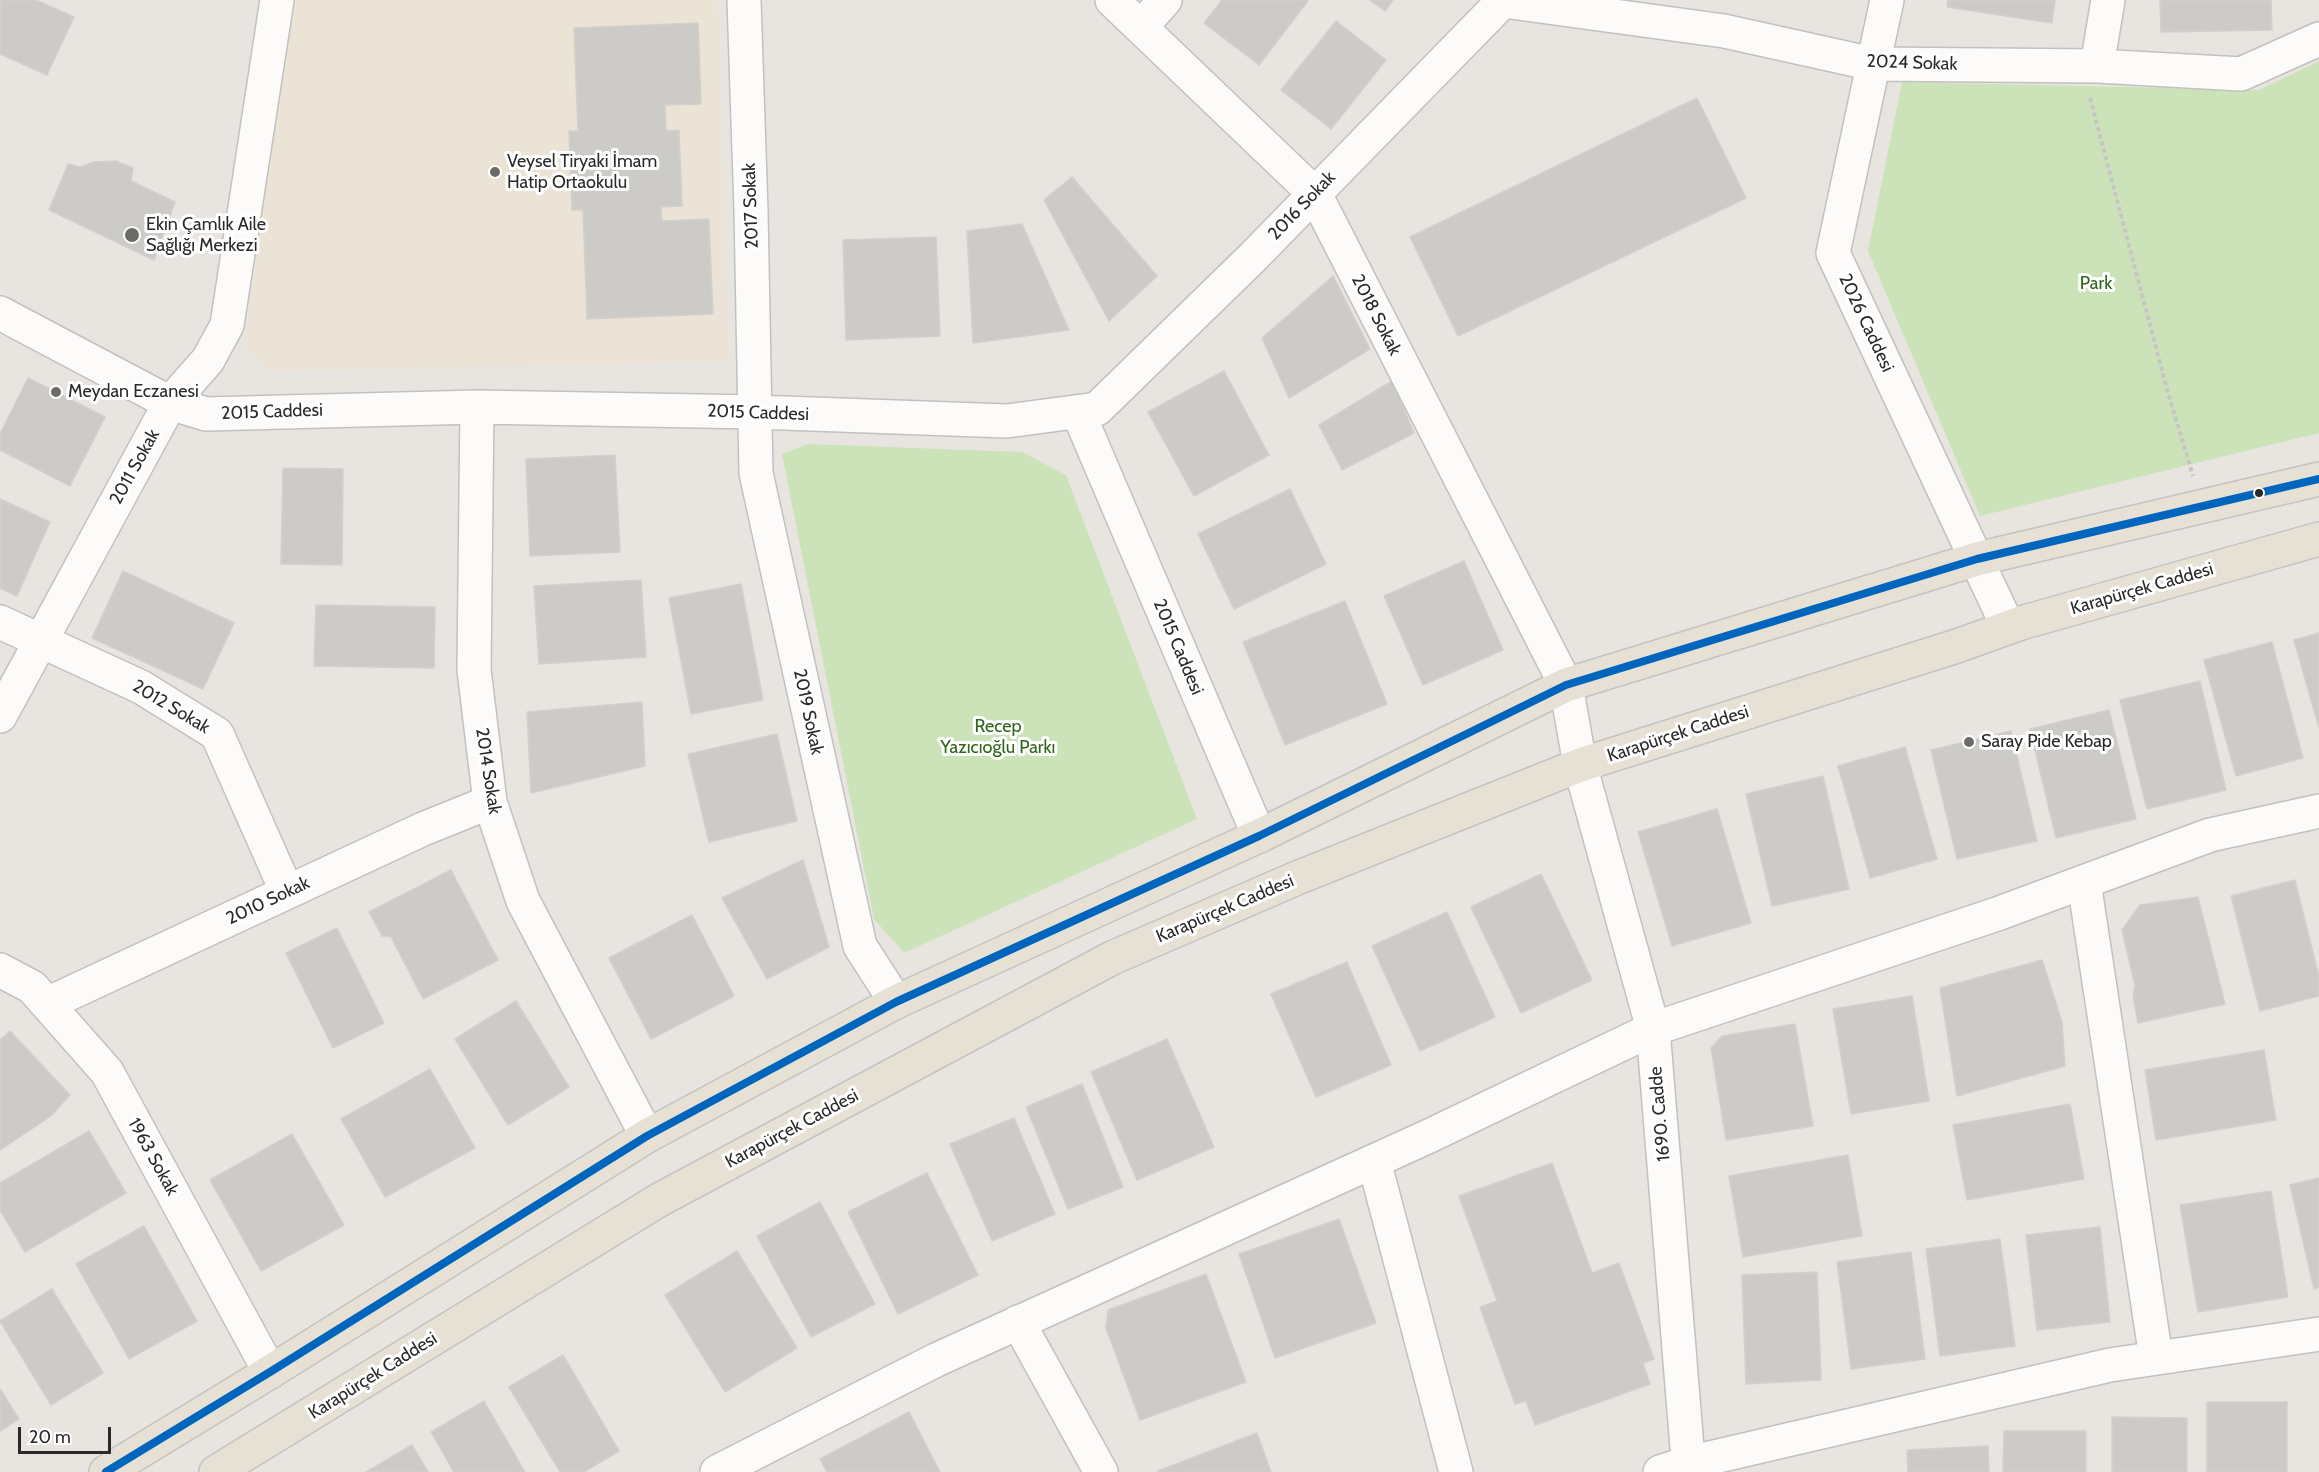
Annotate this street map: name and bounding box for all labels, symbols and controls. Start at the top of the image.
street label: 2024 Sokak [1866,51,1958,75]
place label: Veysel Tiryaki İmam Hatip Ortaokulu [507,151,657,194]
street label: 2017 Sokak [739,163,763,249]
marker: Veysel Tiryaki İmam Hatip Ortaokulu [488,165,502,179]
street label: 2016 Sokak [1264,167,1340,245]
place label: Ekin Çamlık Aile Sağlığı Merkezi [146,214,266,256]
marker: Ekin Çamlık Aile Sağlığı Merkezi [123,226,141,244]
street label: 2026 Caddesi [1834,270,1898,376]
street label: 2018 Sokak [1346,271,1406,359]
park label: Park [2080,273,2112,295]
place label: Meydan Eczanesi [68,381,199,403]
marker: Meydan Eczanesi [49,385,63,399]
street label: 2015 Caddesi [221,399,323,425]
street label: 2015 Caddesi [707,400,809,426]
street label: 2011 Sokak [105,426,165,508]
unlabelled marker [2253,487,2265,499]
street label: Karapürçek Caddesi [2068,558,2216,620]
street label: 2015 Caddesi [1148,596,1208,698]
street label: 2019 Sokak [788,667,828,757]
street label: 2012 Sokak [128,675,214,739]
street label: Karapürçek Caddesi [1605,701,1751,767]
park label: Recep Yazıcıoğlu Parkı [941,716,1055,758]
street label: 2014 Sokak [470,726,506,816]
place label: Saray Pide Kebap [1981,731,2112,753]
marker: Saray Pide Kebap [1962,735,1976,749]
street label: Karapürçek Caddesi [1153,870,1297,948]
street label: 2010 Sokak [223,872,313,930]
street label: 1690. Cadde [1645,1066,1675,1162]
street label: Karapürçek Caddesi [722,1085,862,1173]
street label: 1963 Sokak [123,1115,183,1199]
street label: Karapürçek Caddesi [305,1328,441,1424]
scale bar [21,1415,114,1453]
text: 20 m [29,1426,71,1448]

